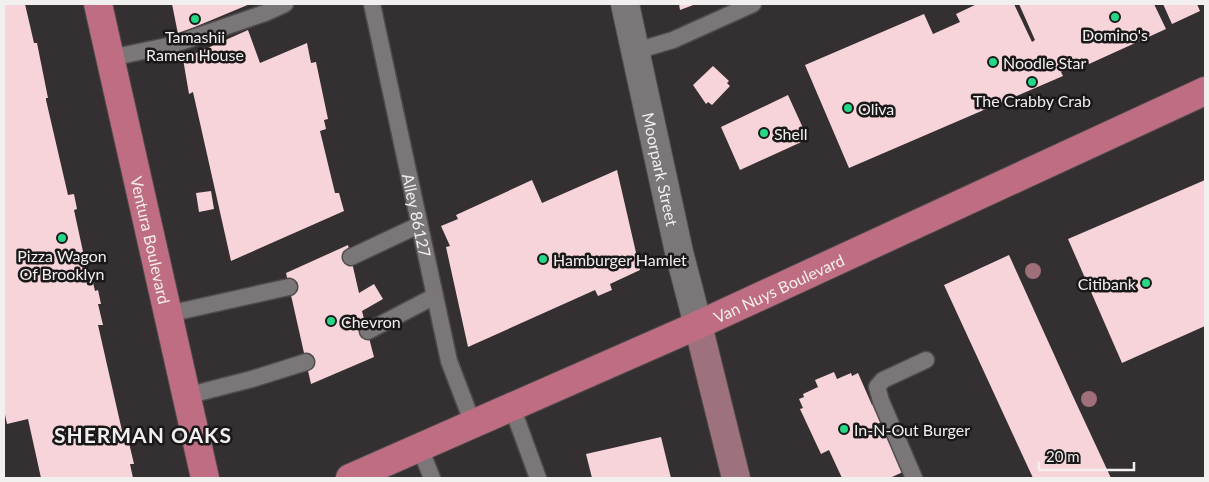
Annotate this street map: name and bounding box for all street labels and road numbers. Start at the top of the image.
street label: Moorpark Street [639,111,683,228]
street label: Alley 86127 [399,172,436,259]
street label: Ventura Boulevard [128,174,175,306]
street label: Van Nuys Boulevard [710,249,847,326]

